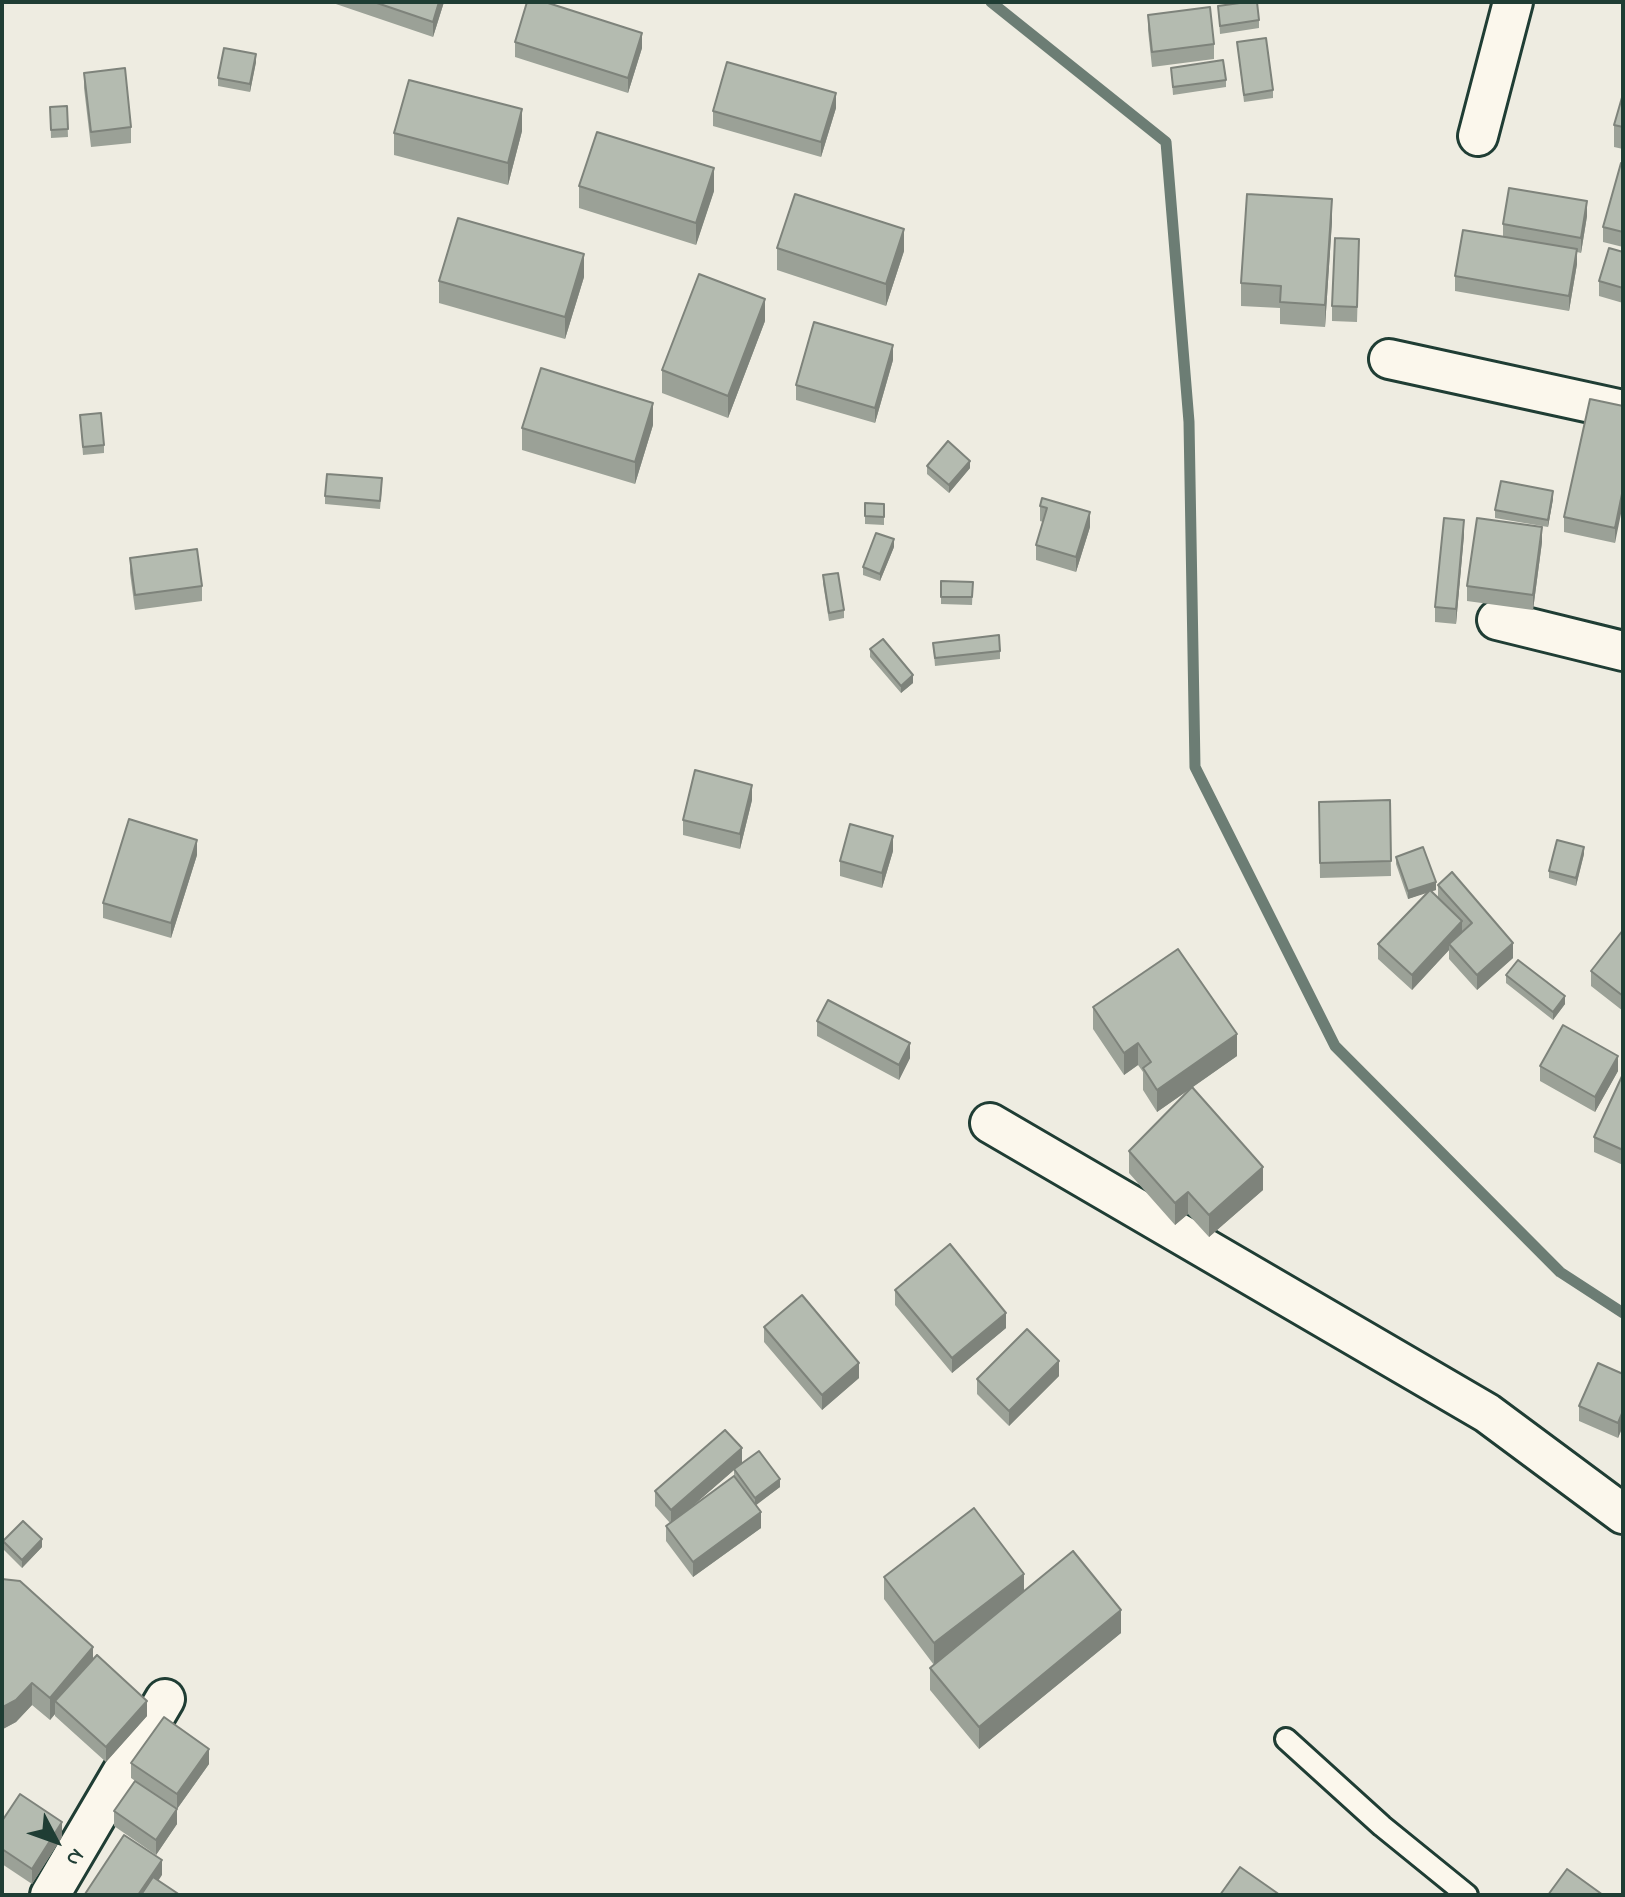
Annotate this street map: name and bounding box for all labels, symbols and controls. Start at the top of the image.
north arrow [16,1801,96,1881]
text: N [57,1841,91,1873]

